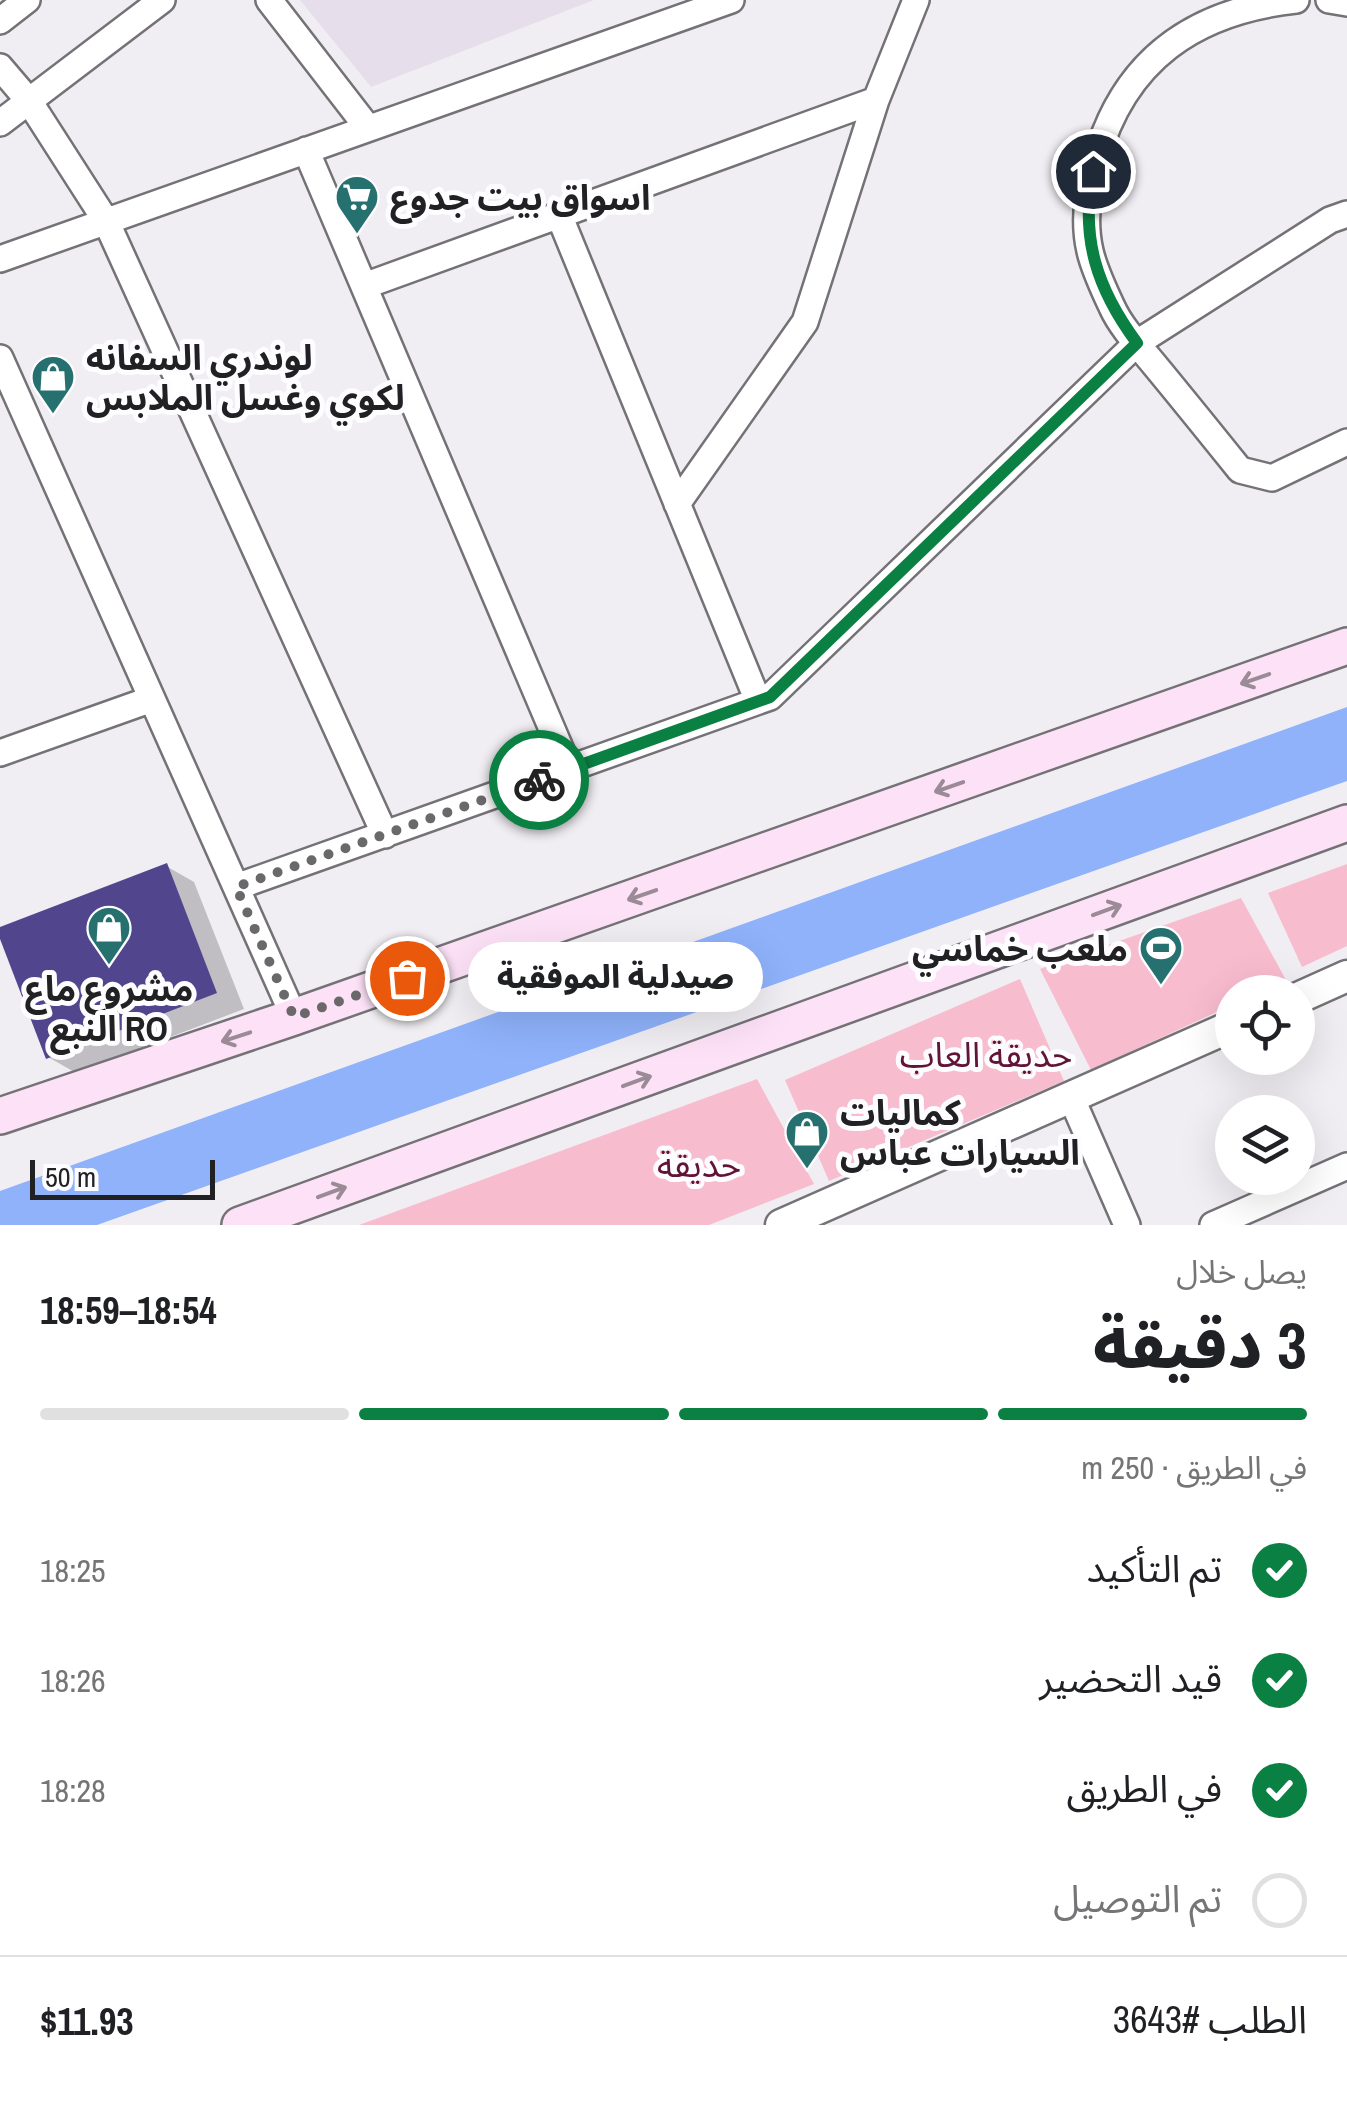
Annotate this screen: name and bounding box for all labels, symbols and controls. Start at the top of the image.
pin [1051,129,1136,214]
icon: home [1066,144,1121,199]
supermarket icon: اسواق بيت جدوع [334,174,380,235]
place label: اسواق بيت جدوع [390,174,651,224]
place label: لوندري السفانه لكوي وغسل الملابس [86,334,405,426]
shop icon: لوندري السفانه لكوي وغسل الملابس [30,354,76,415]
one-way arrow [1240,671,1272,689]
courier [489,730,589,830]
icon: bike [512,753,567,808]
one-way arrow [933,779,965,797]
one-way arrow [627,887,658,905]
one-way arrow [1091,900,1122,918]
shop icon: مشروع ماع النبع RO [86,905,132,966]
place label: ملعب خماسي [912,925,1128,977]
sports icon: ملعب خماسي [1138,925,1184,986]
pin [365,936,450,1021]
callout: صيدلية الموفقية [467,943,762,1013]
icon: bag [380,951,435,1006]
text: صيدلية الموفقية [497,955,734,998]
place label: مشروع ماع النبع RO [25,965,193,1055]
map controls [1215,975,1315,1195]
button: locate [1215,975,1315,1075]
one-way arrow [221,1029,253,1047]
park label: حديقة العاب [900,1031,1072,1078]
one-way arrow [621,1071,652,1089]
place label: كماليات السيارات عباس [840,1089,1080,1176]
button: layers [1215,1095,1315,1195]
shop icon: كماليات السيارات عباس [784,1109,830,1170]
park label: حديقة [657,1141,741,1188]
scale bar [30,1155,215,1200]
text: 50 m [45,1158,96,1196]
one-way arrow [315,1182,346,1200]
text: يصل خلال [1176,1250,1307,1293]
text: 18:54–18:59 [40,1285,217,1336]
text: 3 دقيقة [1093,1301,1307,1388]
text: في الطريق · 250 m [1081,1446,1307,1489]
text: تم التأكيد [1086,1543,1222,1594]
icon: check [1252,1543,1307,1598]
text: 18:25 [40,1549,106,1592]
text: قيد التحضير [1039,1653,1222,1704]
icon: check [1252,1653,1307,1708]
text: 18:26 [40,1659,106,1702]
text: في الطريق [1067,1763,1222,1814]
icon: check [1252,1763,1307,1818]
text: 18:28 [40,1769,106,1812]
text: تم التوصيل [1053,1873,1222,1924]
text: الطلب #3643 [1113,1994,1307,2045]
text: $11.93 [40,1996,134,2047]

